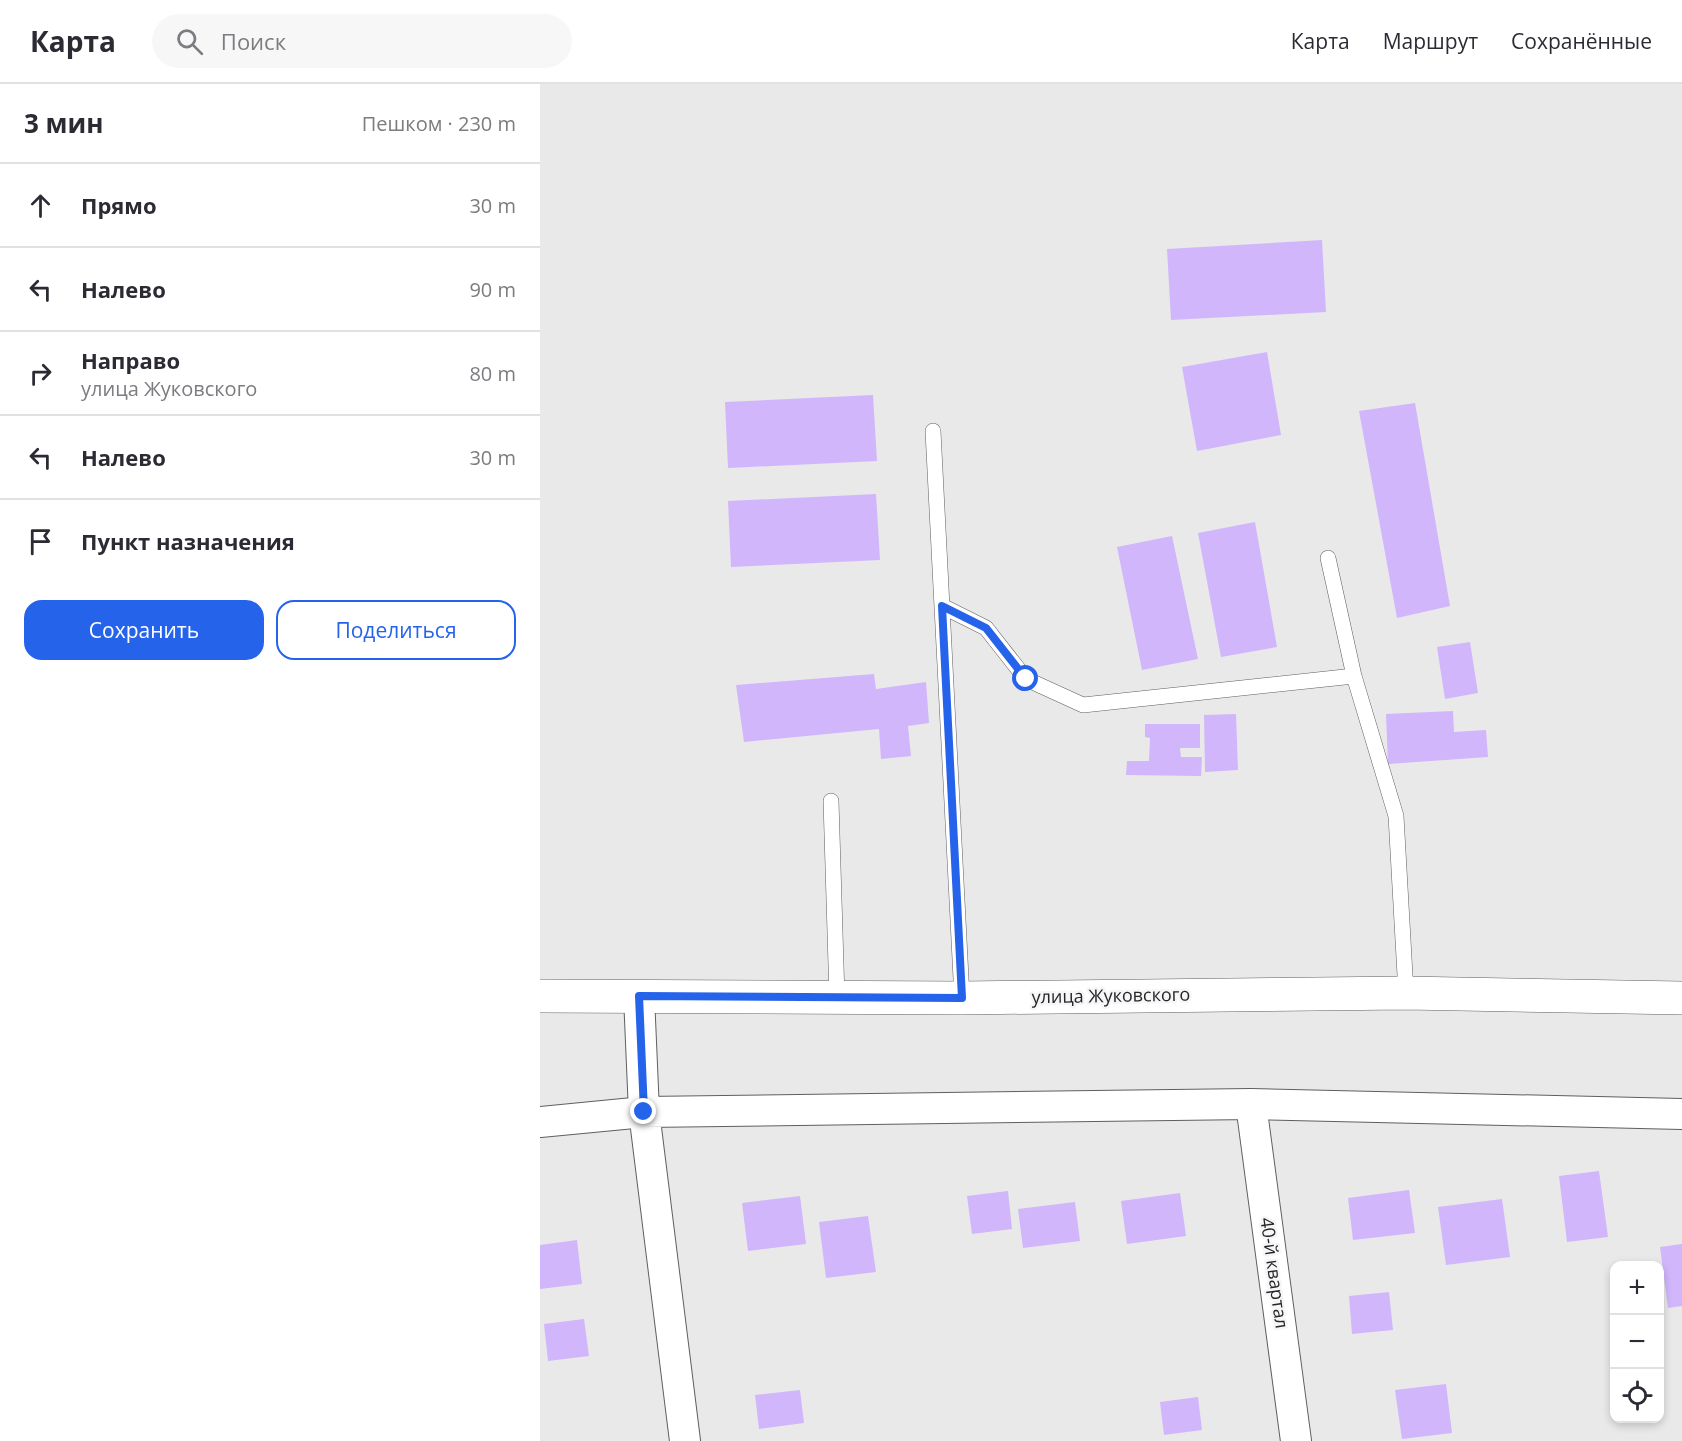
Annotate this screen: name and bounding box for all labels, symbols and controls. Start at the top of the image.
search box [152,14,572,68]
text: Карта [30,22,116,60]
icon: search [173,25,206,58]
text: Поиск [221,26,286,56]
text: Карта [1291,27,1350,55]
text: Маршрут [1383,27,1478,55]
text: Сохранённые [1511,27,1652,55]
text: 3 мин [24,105,104,141]
text: Пешком · 230 m [362,110,516,137]
icon: ahead [24,189,57,222]
text: Прямо [81,190,157,220]
text: 30 m [469,192,516,219]
icon: left [24,273,57,306]
text: Налево [81,274,166,304]
text: 90 m [469,276,516,303]
text: Направо [81,345,180,375]
icon: right [24,357,57,390]
text: 80 m [469,360,516,387]
text: улица Жуковского [81,375,257,402]
icon: left [24,441,57,474]
text: Налево [81,442,166,472]
text: 30 m [469,444,516,471]
icon: arrive [24,525,57,558]
text: Пункт назначения [81,526,295,556]
button: Сохранить [24,600,264,660]
button: Поделиться [276,600,516,660]
route start [1012,665,1038,691]
street label: улица Жуковского [1031,982,1191,1008]
route end [630,1098,656,1124]
street label: 40-й квартал [1255,1216,1295,1330]
map controls [1610,1261,1664,1423]
button: + [1610,1261,1664,1315]
button: − [1610,1315,1664,1369]
button: locate [1610,1369,1664,1423]

